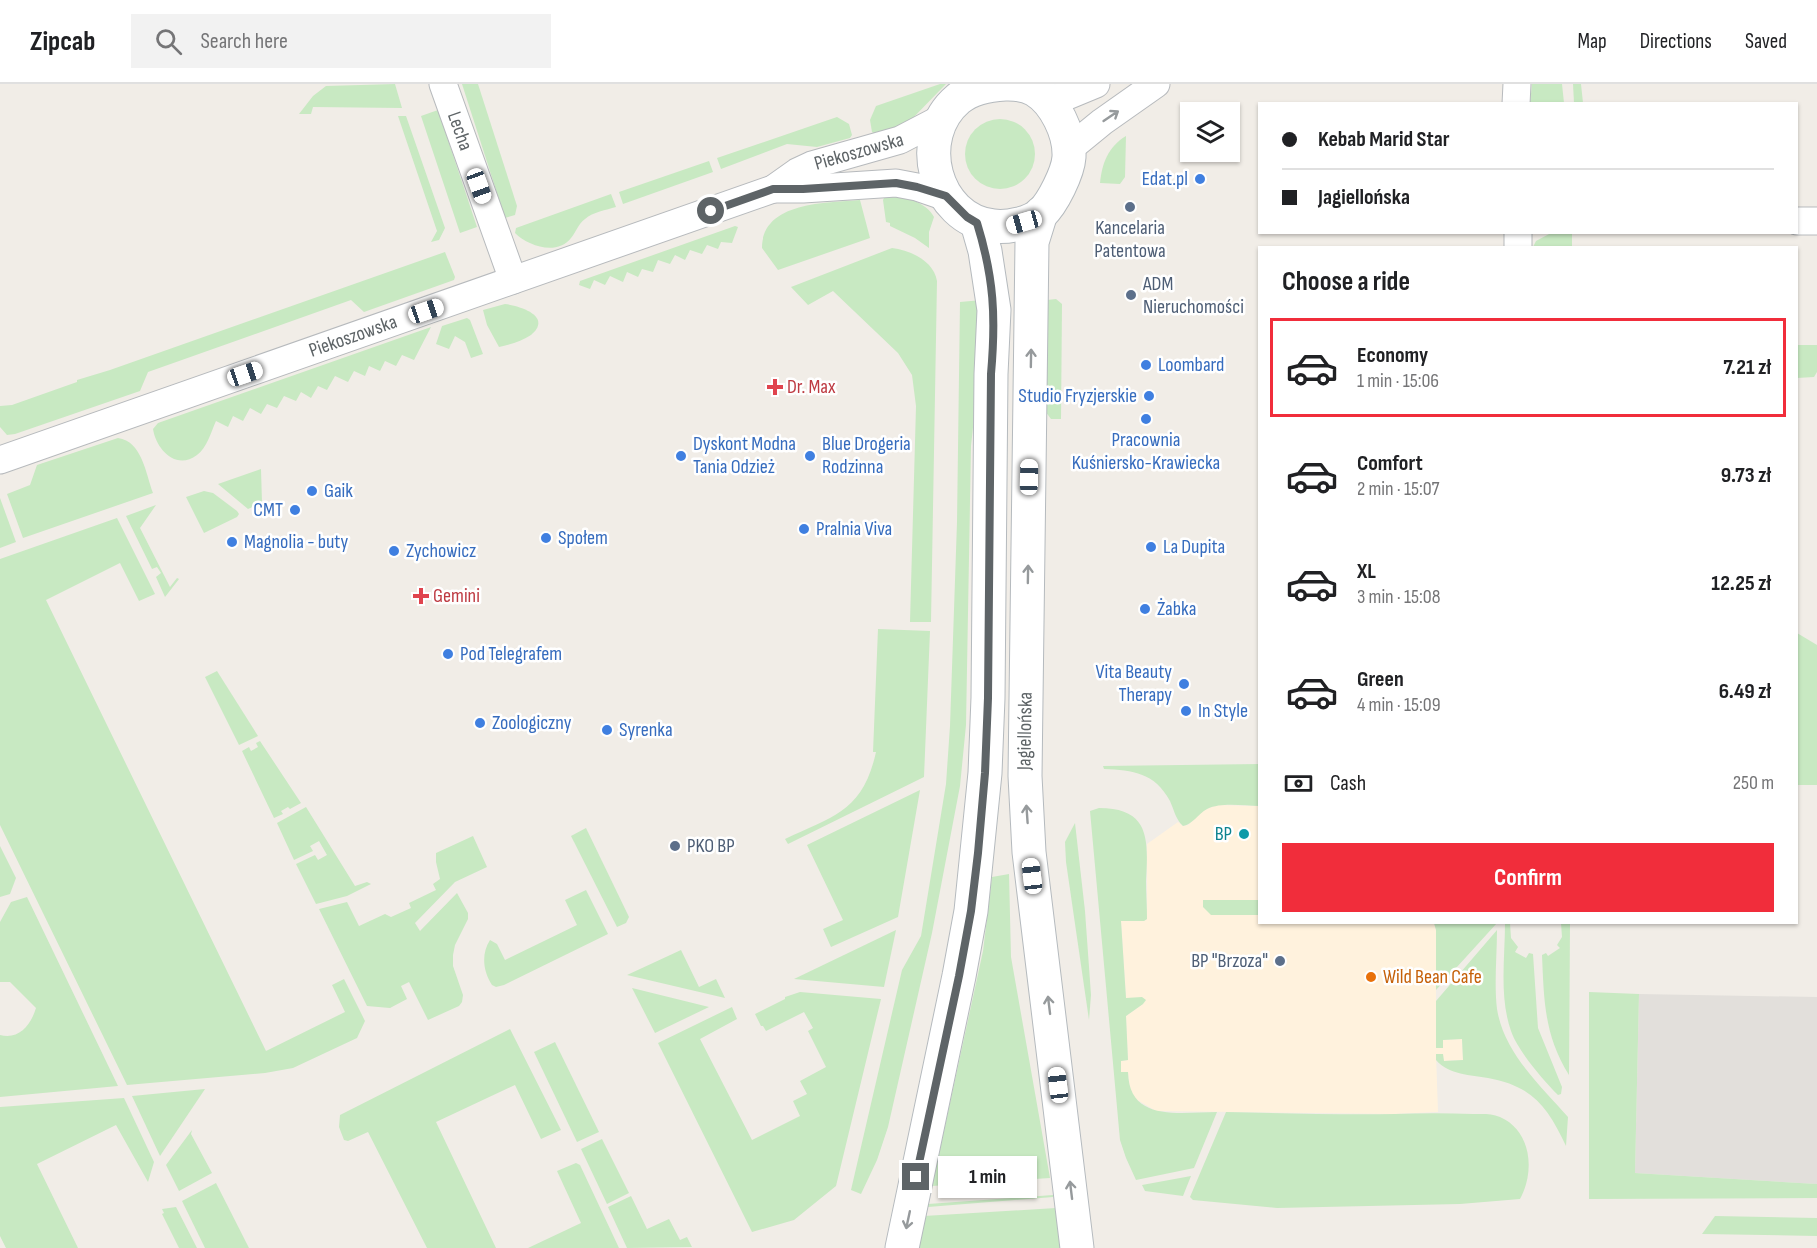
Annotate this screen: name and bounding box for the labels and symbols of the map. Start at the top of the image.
street label: Lecha [442,108,478,154]
one-way arrow [1103,109,1120,122]
street label: Piekoszowska [812,128,906,176]
car [464,166,494,206]
place label: Edat.pl [1142,167,1188,191]
marker: Edat.pl [1193,172,1207,186]
route start [697,197,724,224]
marker: Kancelaria Patentowa [1123,200,1137,214]
car [1004,208,1044,236]
place label: Kancelaria Patentowa [1094,216,1166,263]
place label: ADM Nieruchomości [1142,272,1244,319]
marker: ADM Nieruchomości [1124,288,1138,302]
car [406,297,446,325]
street label: Piekoszowska [306,310,400,363]
one-way arrow [1025,349,1037,369]
place label: Loombard [1158,353,1224,377]
marker: Loombard [1139,358,1153,372]
car [225,360,265,388]
place label: Dr. Max [787,375,836,399]
marker: Dr. Max [768,380,782,394]
place label: Studio Fryzjerskie [1018,384,1137,408]
marker: Studio Fryzjerskie [1142,389,1156,403]
marker: Pracownia Kuśniersko-Krawiecka [1139,412,1153,426]
place label: Pracownia Kuśniersko-Krawiecka [1072,428,1220,475]
place label: Dyskont Modna Tania Odzież [693,432,796,479]
place label: Blue Drogeria Rodzinna [822,432,911,479]
marker: Dyskont Modna Tania Odzież [674,449,688,463]
marker: Blue Drogeria Rodzinna [803,449,817,463]
car [1020,459,1038,495]
place label: Gaik [324,479,353,503]
marker: Gaik [305,484,319,498]
place label: CMT [253,498,283,522]
marker: CMT [288,503,302,517]
place label: Pralnia Viva [816,517,892,541]
marker: Pralnia Viva [797,522,811,536]
place label: Społem [558,526,608,550]
place label: Magnolia - buty [244,530,348,554]
marker: Społem [539,531,553,545]
marker: Magnolia - buty [225,535,239,549]
place label: La Dupita [1163,535,1225,559]
place label: Zychowicz [406,539,476,563]
marker: La Dupita [1144,540,1158,554]
marker: Zychowicz [387,544,401,558]
one-way arrow [1022,565,1034,585]
place label: Gemini [433,584,480,608]
marker: Gemini [414,589,428,603]
place label: Żabka [1157,597,1196,621]
marker: Żabka [1138,602,1152,616]
place label: Pod Telegrafem [460,642,562,666]
marker: Pod Telegrafem [441,647,455,661]
place label: Vita Beauty Therapy [1096,660,1172,707]
marker: Vita Beauty Therapy [1177,677,1191,691]
street label: Jagiellońska [1012,692,1038,771]
place label: In Style [1198,699,1248,723]
marker: In Style [1179,704,1193,718]
place label: Zoologiczny [492,711,572,735]
marker: Zoologiczny [473,716,487,730]
place label: Syrenka [619,718,673,742]
marker: Syrenka [600,723,614,737]
one-way arrow [1021,804,1032,824]
place label: BP [1215,822,1232,846]
marker: BP [1237,827,1251,841]
place label: PKO BP [687,834,735,858]
marker: PKO BP [668,839,682,853]
car [1021,857,1043,895]
place label: BP "Brzoza" [1191,949,1268,973]
marker: BP "Brzoza" [1273,954,1287,968]
place label: Wild Bean Cafe [1383,965,1482,989]
marker: Wild Bean Cafe [1364,970,1378,984]
one-way arrow [1043,996,1054,1015]
car [1047,1066,1069,1104]
callout: 1 min [937,1156,1036,1198]
route end [902,1163,929,1190]
one-way arrow [1065,1180,1076,1200]
one-way arrow [902,1209,913,1229]

